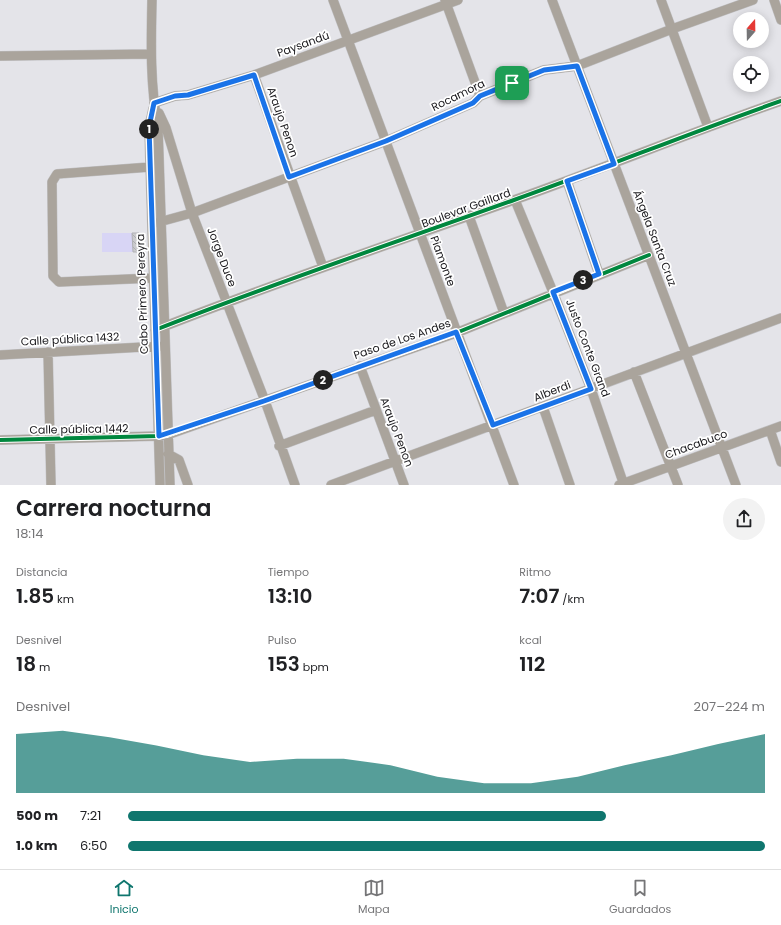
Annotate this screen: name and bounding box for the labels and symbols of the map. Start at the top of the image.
north arrow [733,12,769,48]
street label: Paysandú [275,27,331,61]
pin [495,66,529,100]
street label: Rocamora [429,75,487,115]
street label: Araujo Penon [264,85,302,159]
pin: 1 [139,119,159,139]
street label: Boulevar Gaillard [419,184,513,232]
street label: Ángela Santa Cruz [629,188,681,288]
street label: Jorge Duce [203,225,241,289]
street label: Cabo Primero Pereyra [132,233,152,355]
street label: Piamonte [426,233,460,289]
pin: 3 [573,270,593,290]
street label: Justo Conte Grand [562,297,614,399]
street label: Paso de Los Andes [351,315,453,363]
street label: Calle pública 1432 [20,328,120,350]
pin: 2 [313,370,333,390]
street label: Alberdi [531,377,573,405]
street label: Araujo Penon [376,395,418,469]
street label: Calle pública 1442 [29,420,129,438]
street label: Chacabuco [663,425,729,463]

